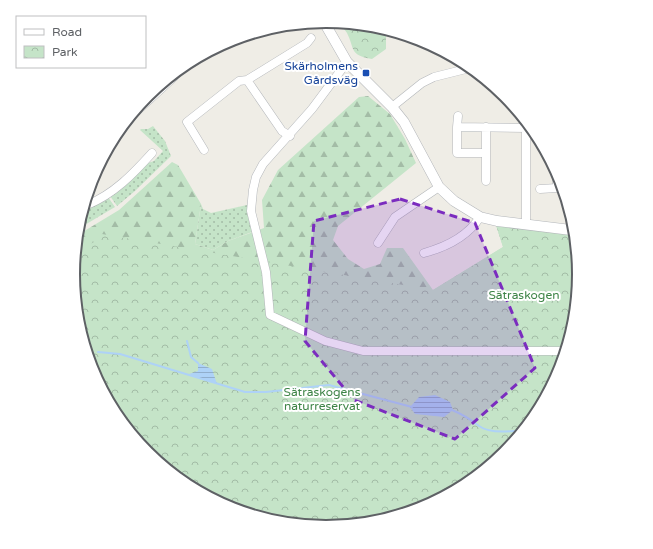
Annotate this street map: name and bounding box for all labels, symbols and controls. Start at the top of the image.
legend [16,16,146,68]
text: Road [52,25,82,39]
text: Park [52,45,78,59]
place label: Skärholmens Gårdsväg [284,59,358,87]
marker: Skärholmens Gårdsväg [361,68,371,78]
park label: Sätraskogen [488,288,560,302]
park label: Sätraskogens naturreservat [284,385,361,413]

